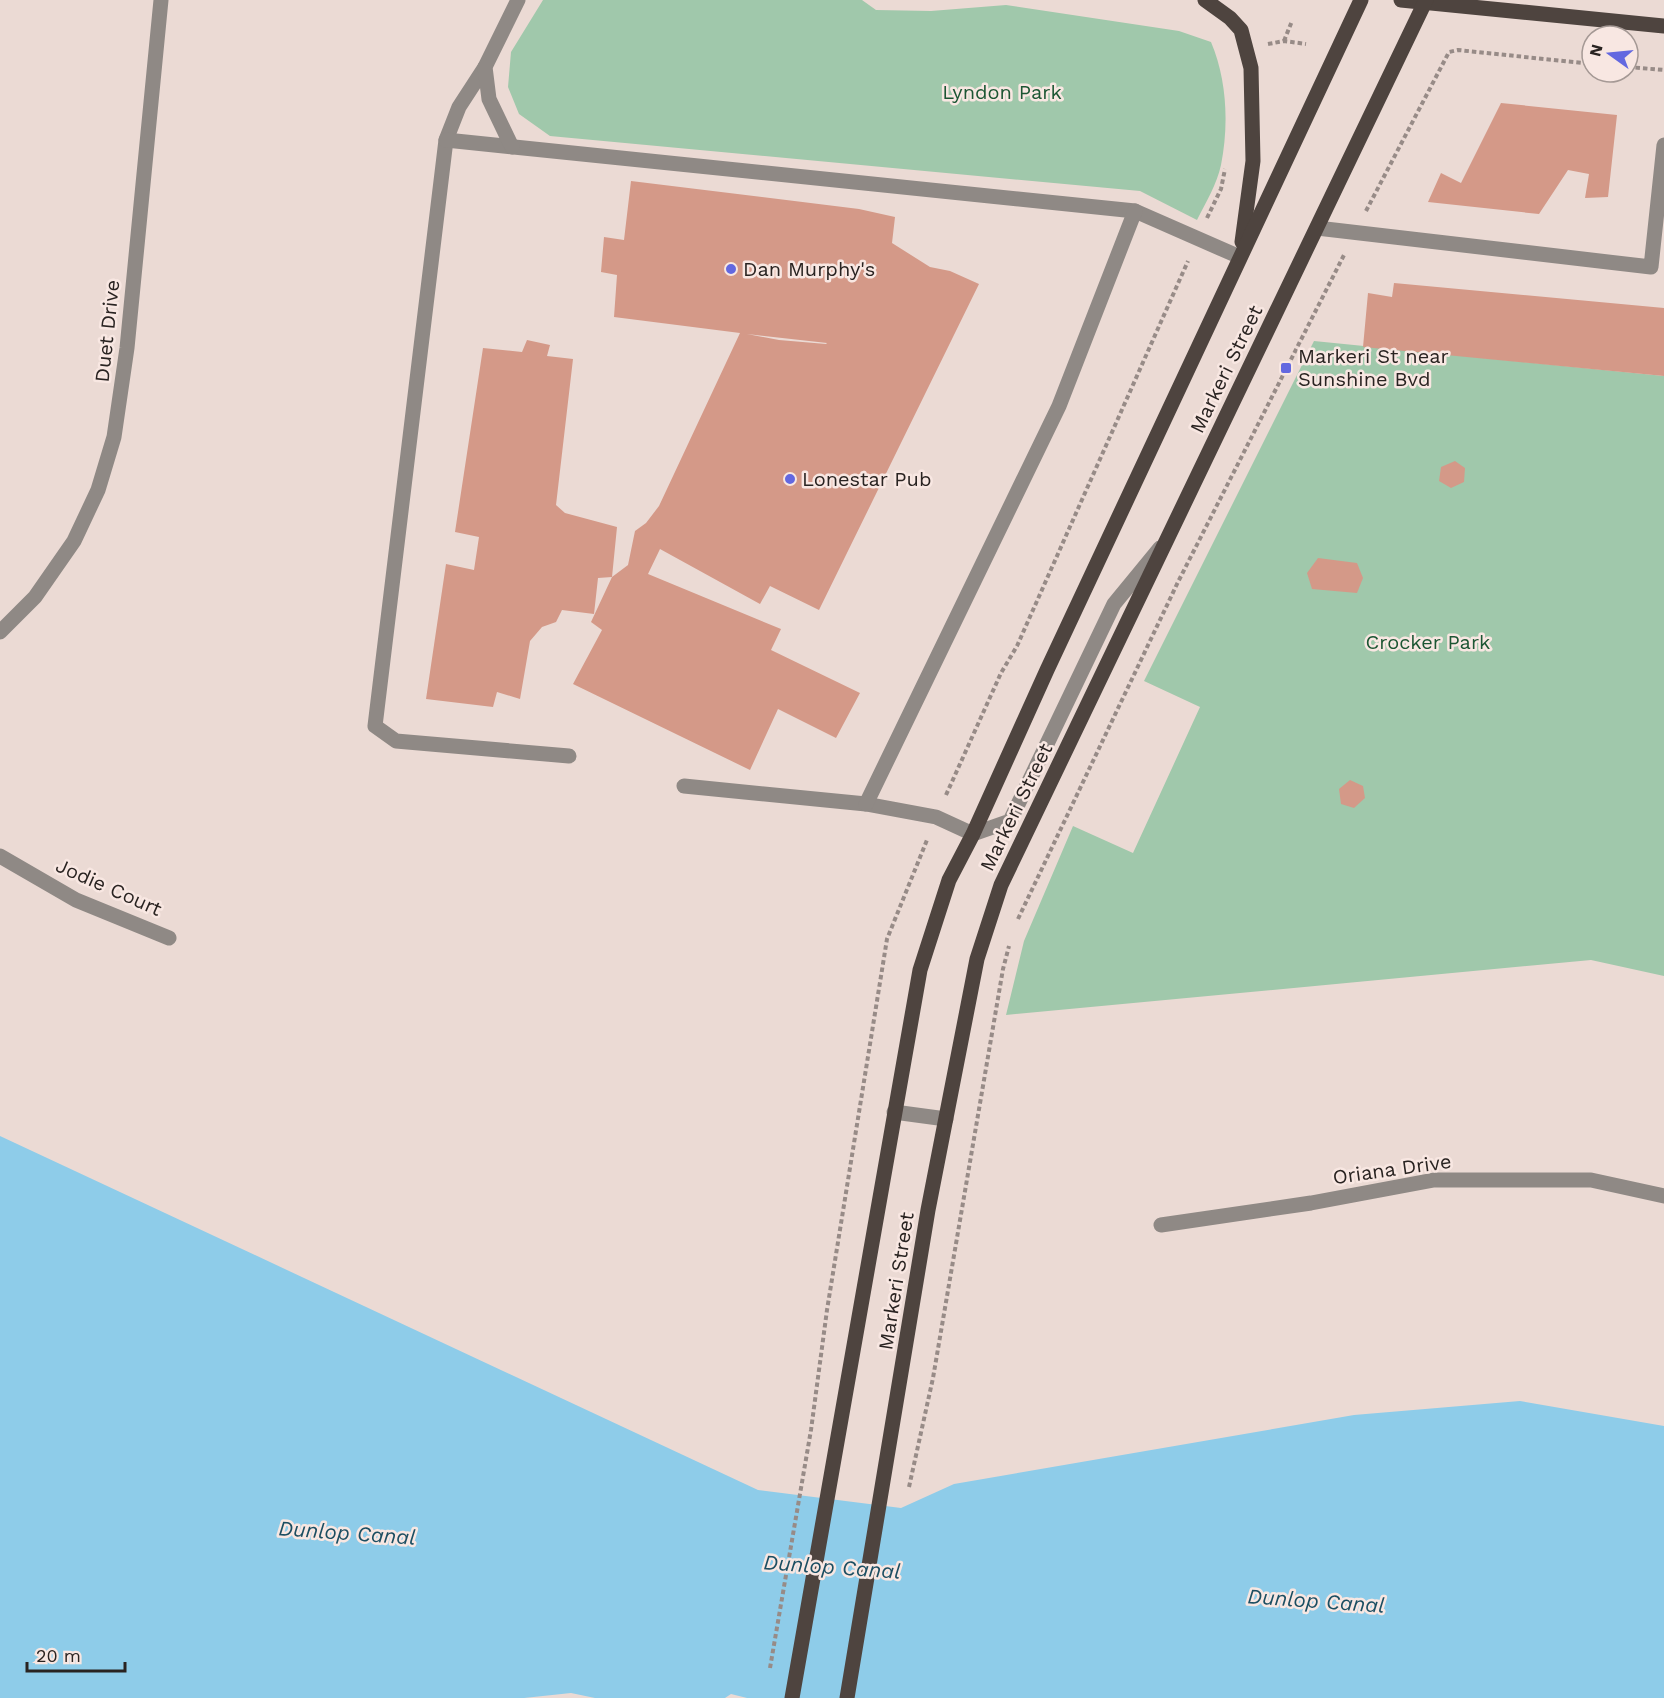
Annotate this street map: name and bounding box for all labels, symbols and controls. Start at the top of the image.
north arrow [1580,24,1640,84]
text: N [1585,42,1607,58]
park label: Lyndon Park [942,80,1062,104]
place label: Dan Murphy's [743,257,875,281]
marker: Dan Murphy's [724,262,738,276]
street label: Duet Drive [90,279,124,383]
street label: Markeri Street [1185,301,1268,437]
place label: Markeri St near Sunshine Bvd [1298,344,1449,391]
marker: Markeri St near Sunshine Bvd [1279,361,1293,375]
place label: Lonestar Pub [802,467,931,491]
marker: Lonestar Pub [783,472,797,486]
park label: Crocker Park [1366,630,1490,654]
street label: Markeri Street [975,739,1058,875]
street label: Jodie Court [52,853,166,921]
street label: Oriana Drive [1331,1149,1453,1189]
street label: Markeri Street [873,1210,919,1352]
water label: Dunlop Canal [278,1515,416,1550]
water label: Dunlop Canal [763,1549,901,1584]
water label: Dunlop Canal [1247,1583,1385,1618]
scale bar [27,1635,124,1673]
text: 20 m [36,1645,81,1666]

